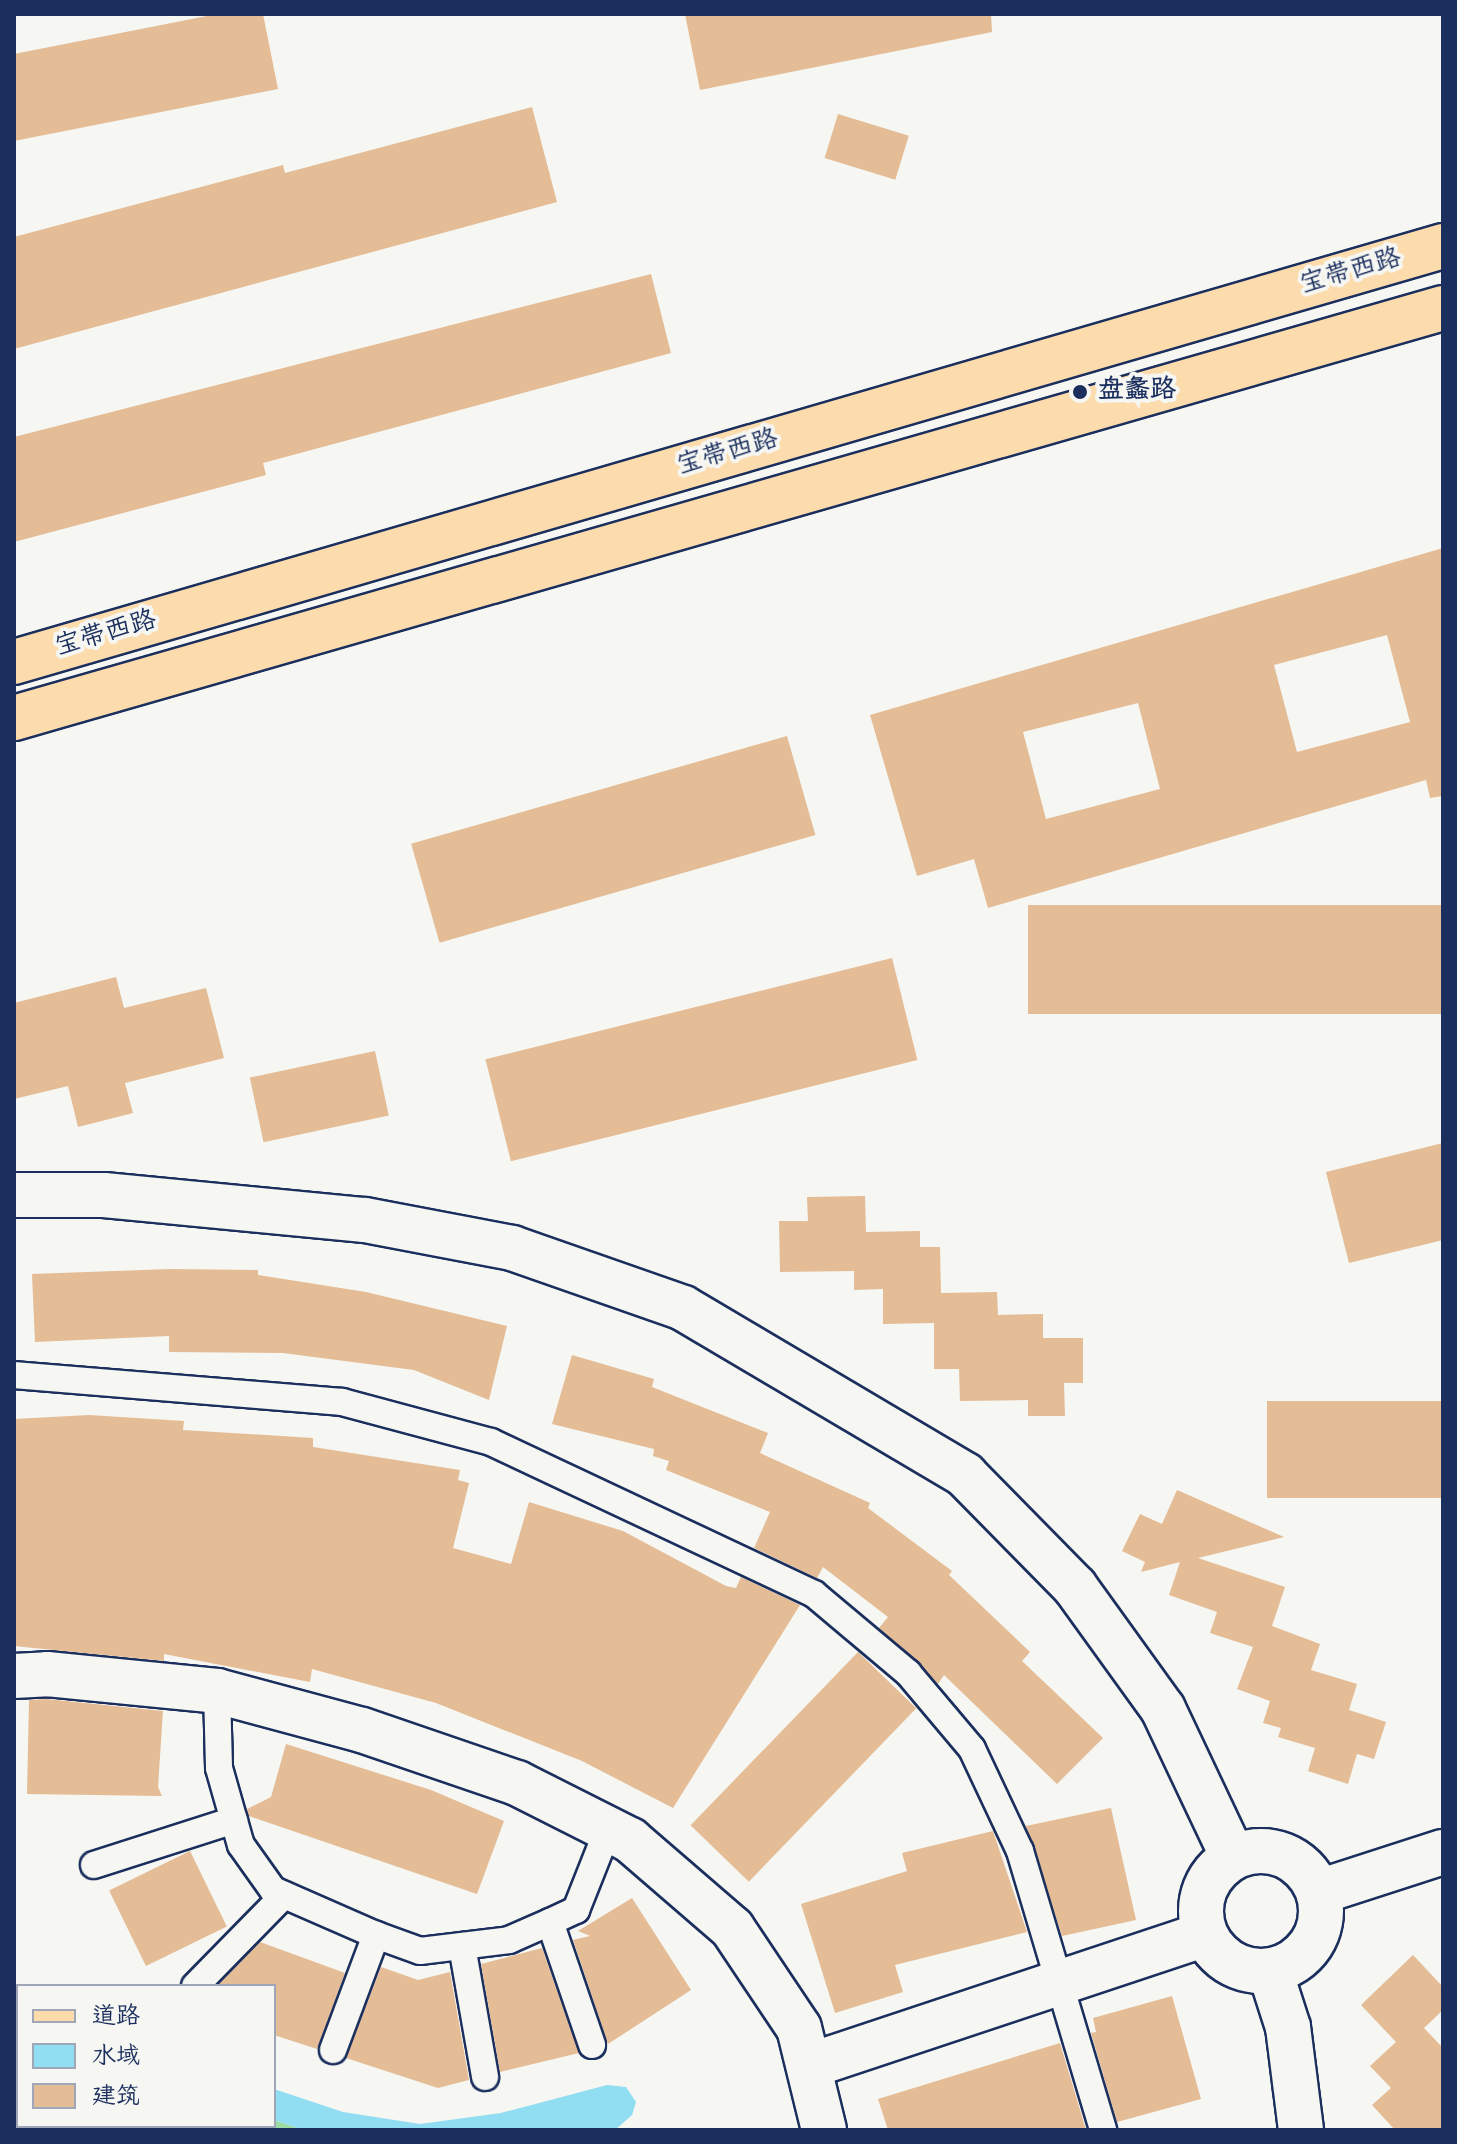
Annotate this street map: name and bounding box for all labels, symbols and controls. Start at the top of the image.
street label: 宝带西路 [1297,244,1405,302]
place label: 盘蠡路 [1098,376,1176,408]
marker: 盘蠡路 [1069,381,1091,403]
street label: 宝带西路 [674,425,782,483]
street label: 宝带西路 [52,606,160,664]
legend [16,1984,276,2128]
text: 道路 [92,2001,140,2035]
text: 水域 [92,2041,140,2075]
text: 建筑 [92,2081,140,2115]

